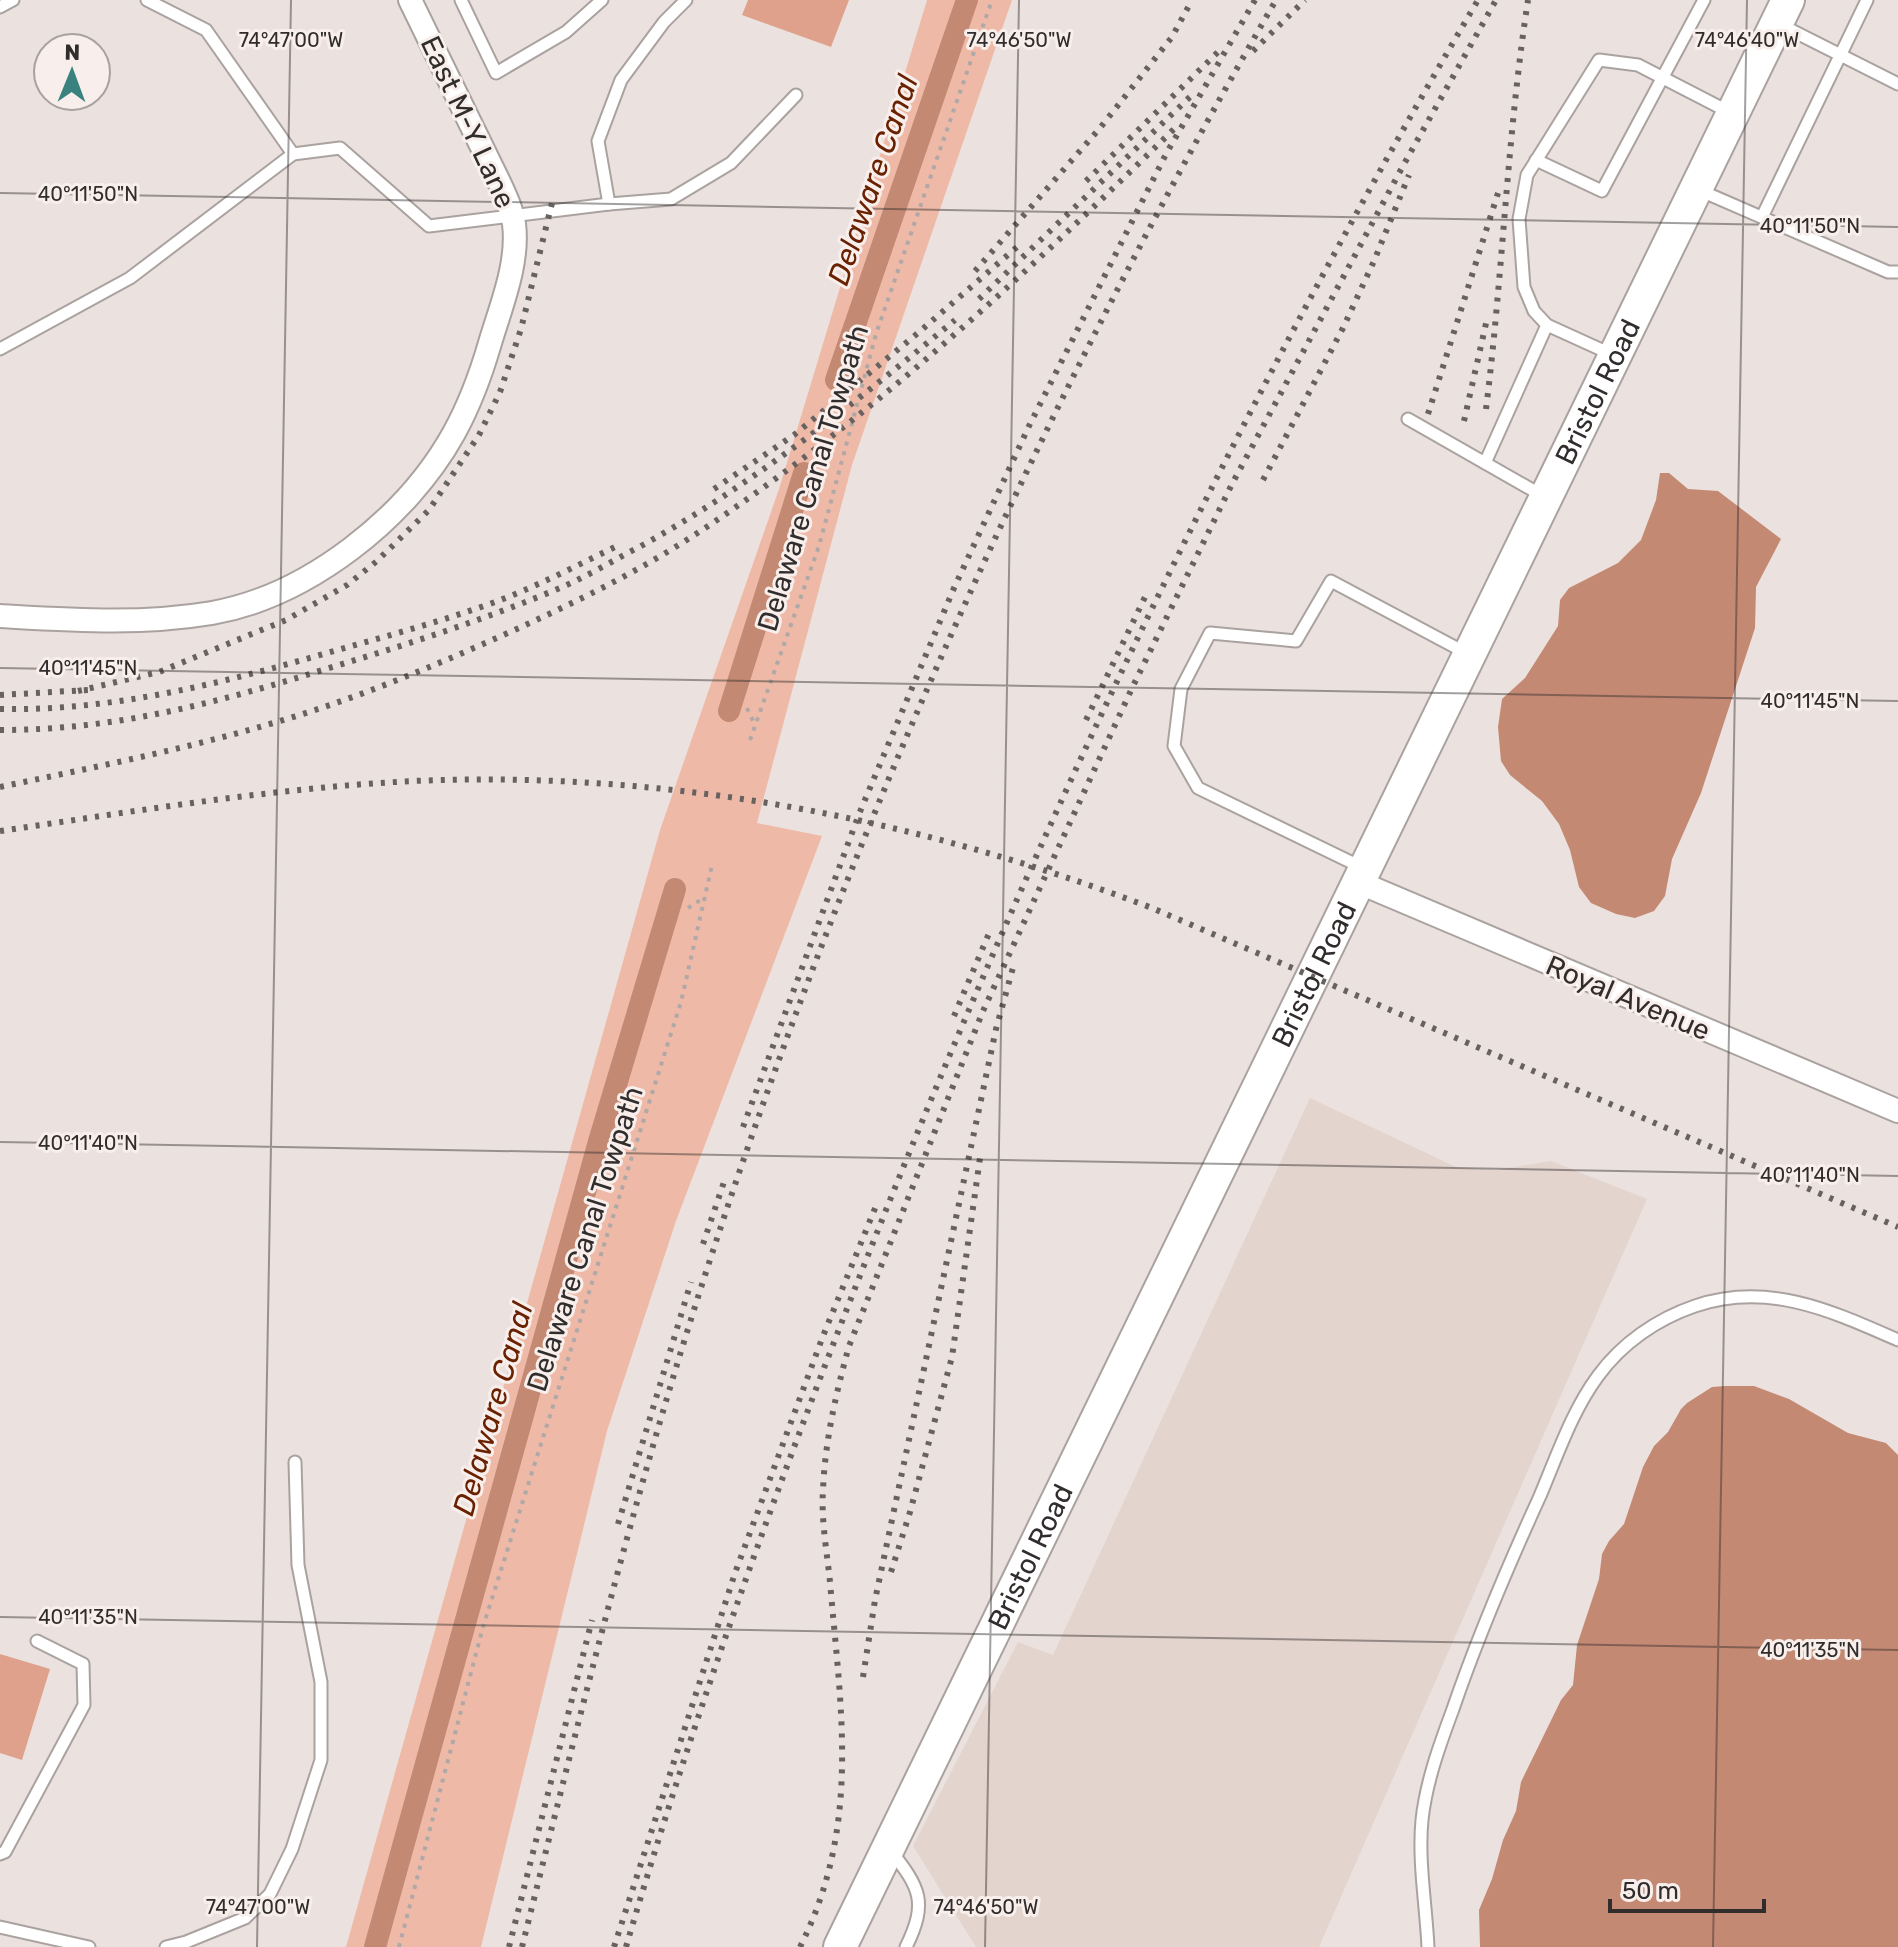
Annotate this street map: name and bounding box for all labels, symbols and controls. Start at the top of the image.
text: 74°47'00"W [239,28,343,52]
text: 74°46'50"W [966,28,1072,52]
text: 74°46'40"W [1695,28,1799,52]
street label: East M-Y Lane [414,31,522,213]
north arrow [32,32,112,112]
text: N [64,39,80,66]
water label: Delaware Canal [820,69,926,290]
text: 40°11'50"N [38,182,138,206]
text: 40°11'50"N [1760,214,1860,238]
street label: Bristol Road [1548,314,1647,470]
street label: Delaware Canal Towpath [751,321,875,635]
text: 40°11'45"N [38,656,138,680]
text: 40°11'45"N [1760,689,1860,713]
street label: Bristol Road [1264,896,1363,1052]
street label: Royal Avenue [1541,949,1715,1047]
street label: Delaware Canal Towpath [520,1082,650,1396]
text: 40°11'40"N [38,1131,138,1155]
text: 40°11'40"N [1760,1163,1860,1187]
water label: Delaware Canal [445,1298,541,1520]
street label: Bristol Road [981,1479,1079,1635]
text: 40°11'35"N [38,1605,138,1629]
text: 40°11'35"N [1760,1638,1860,1662]
scale bar [1610,1863,1764,1913]
text: 50 m [1622,1877,1679,1905]
text: 74°47'00"W [206,1895,310,1919]
text: 74°46'50"W [933,1895,1039,1919]

